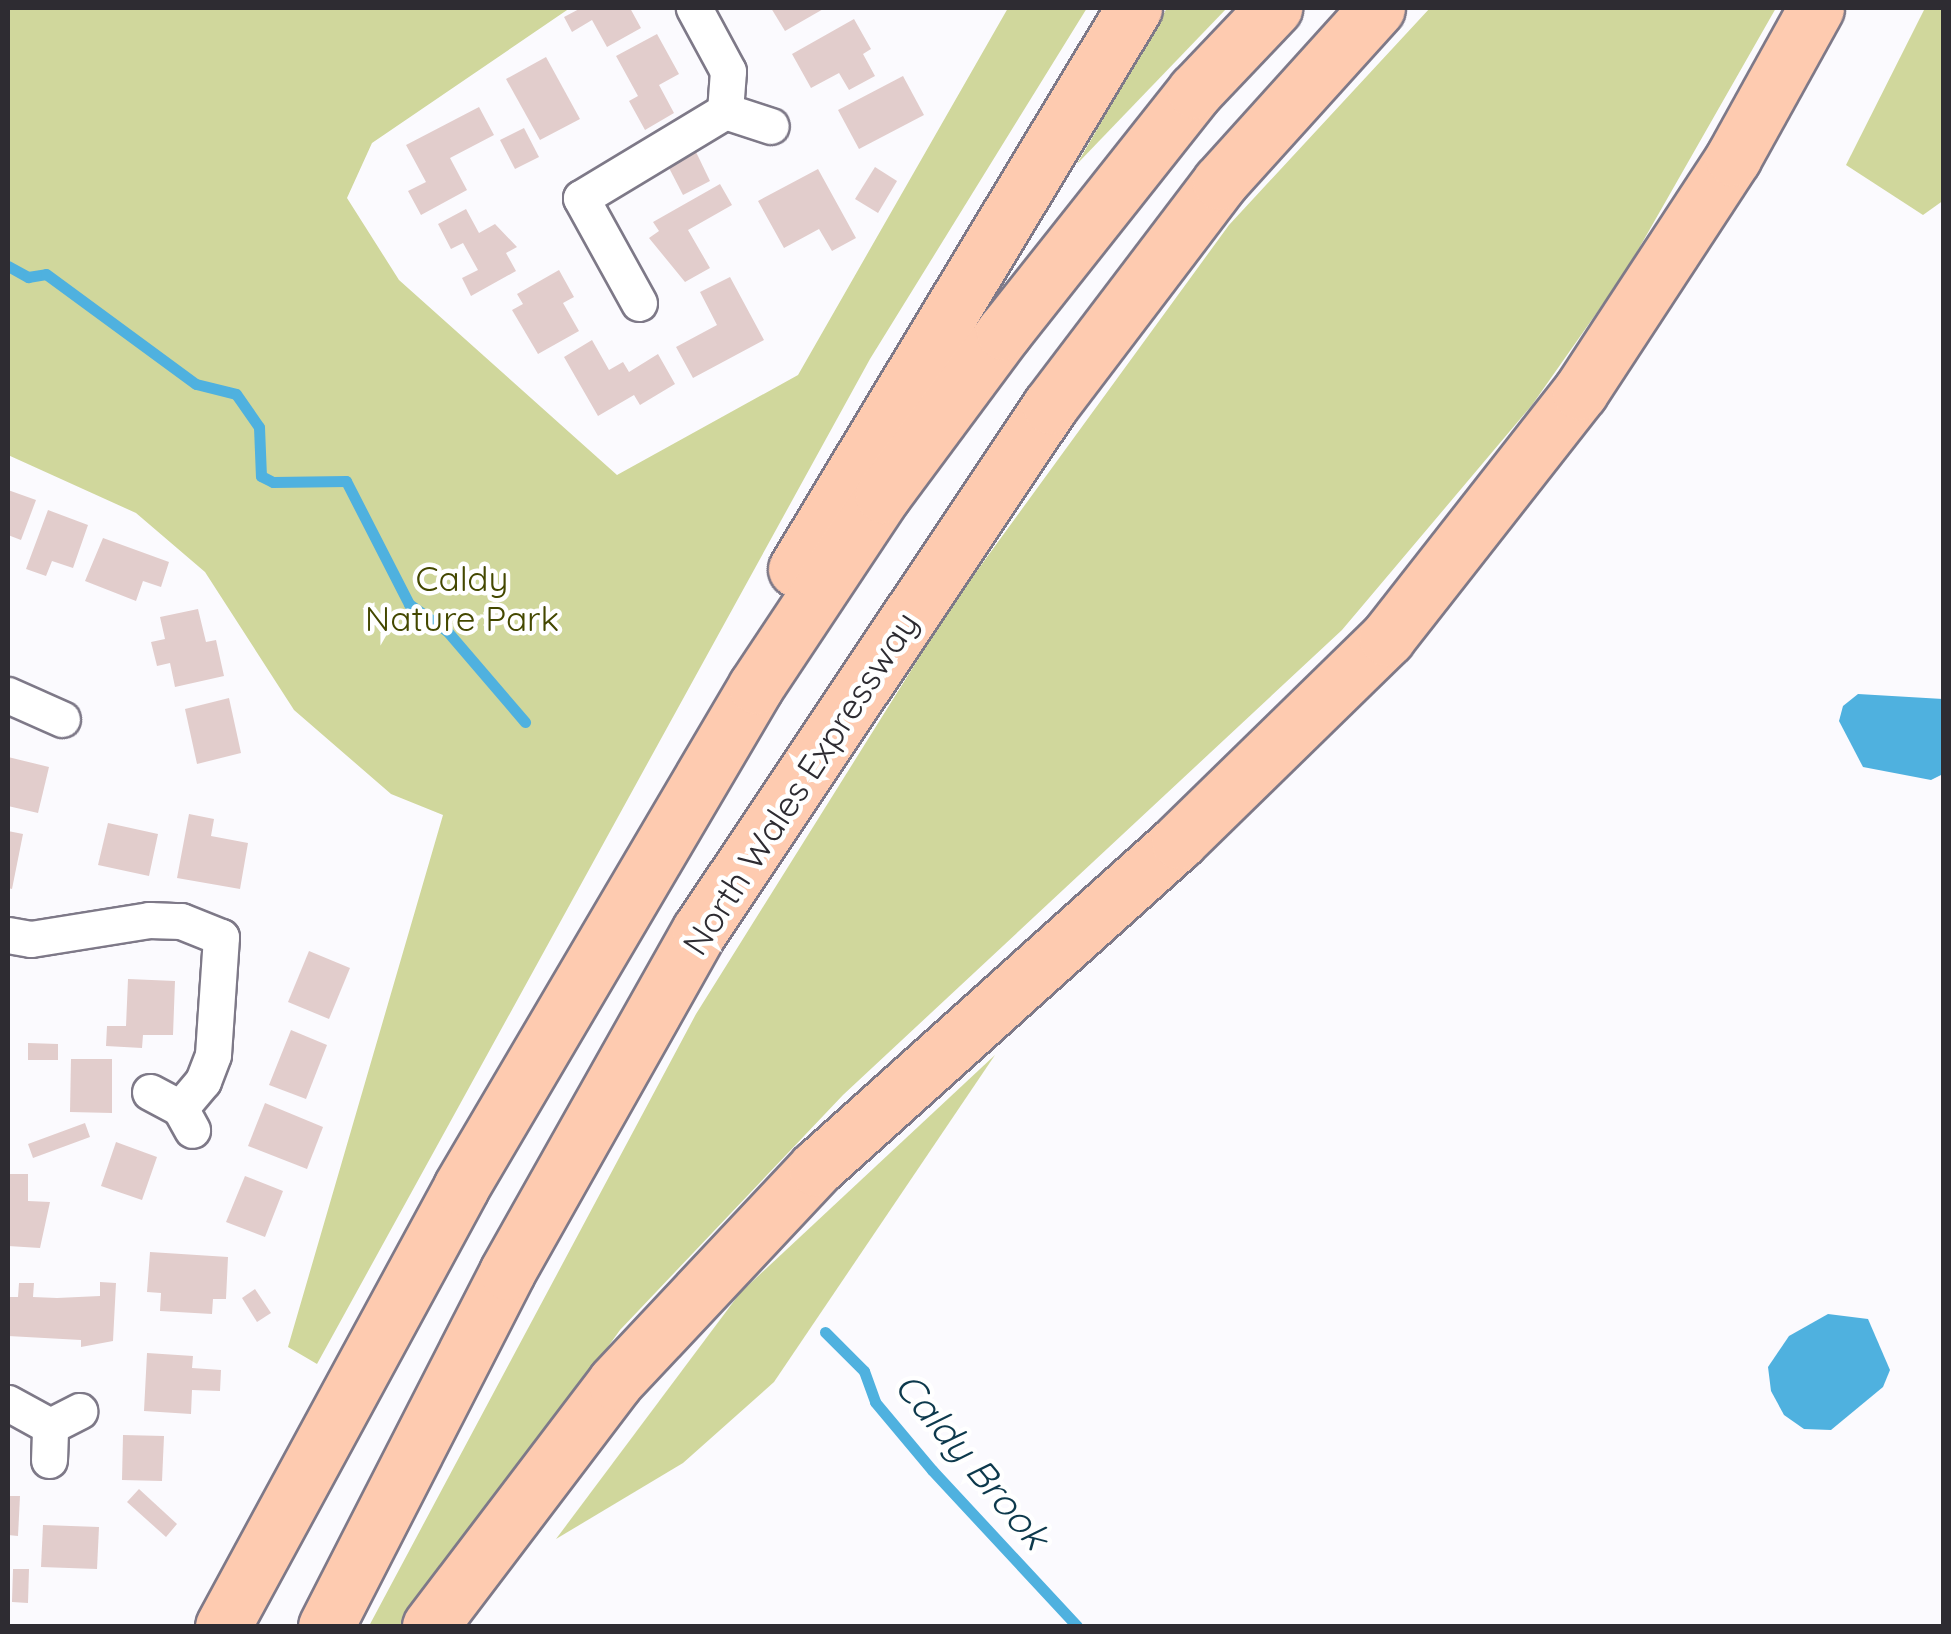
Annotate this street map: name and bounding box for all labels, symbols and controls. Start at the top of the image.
park label: Caldy Nature Park [365,557,559,639]
street label: North Wales Expressway [673,604,927,962]
water label: Caldy Brook [885,1364,1059,1558]

